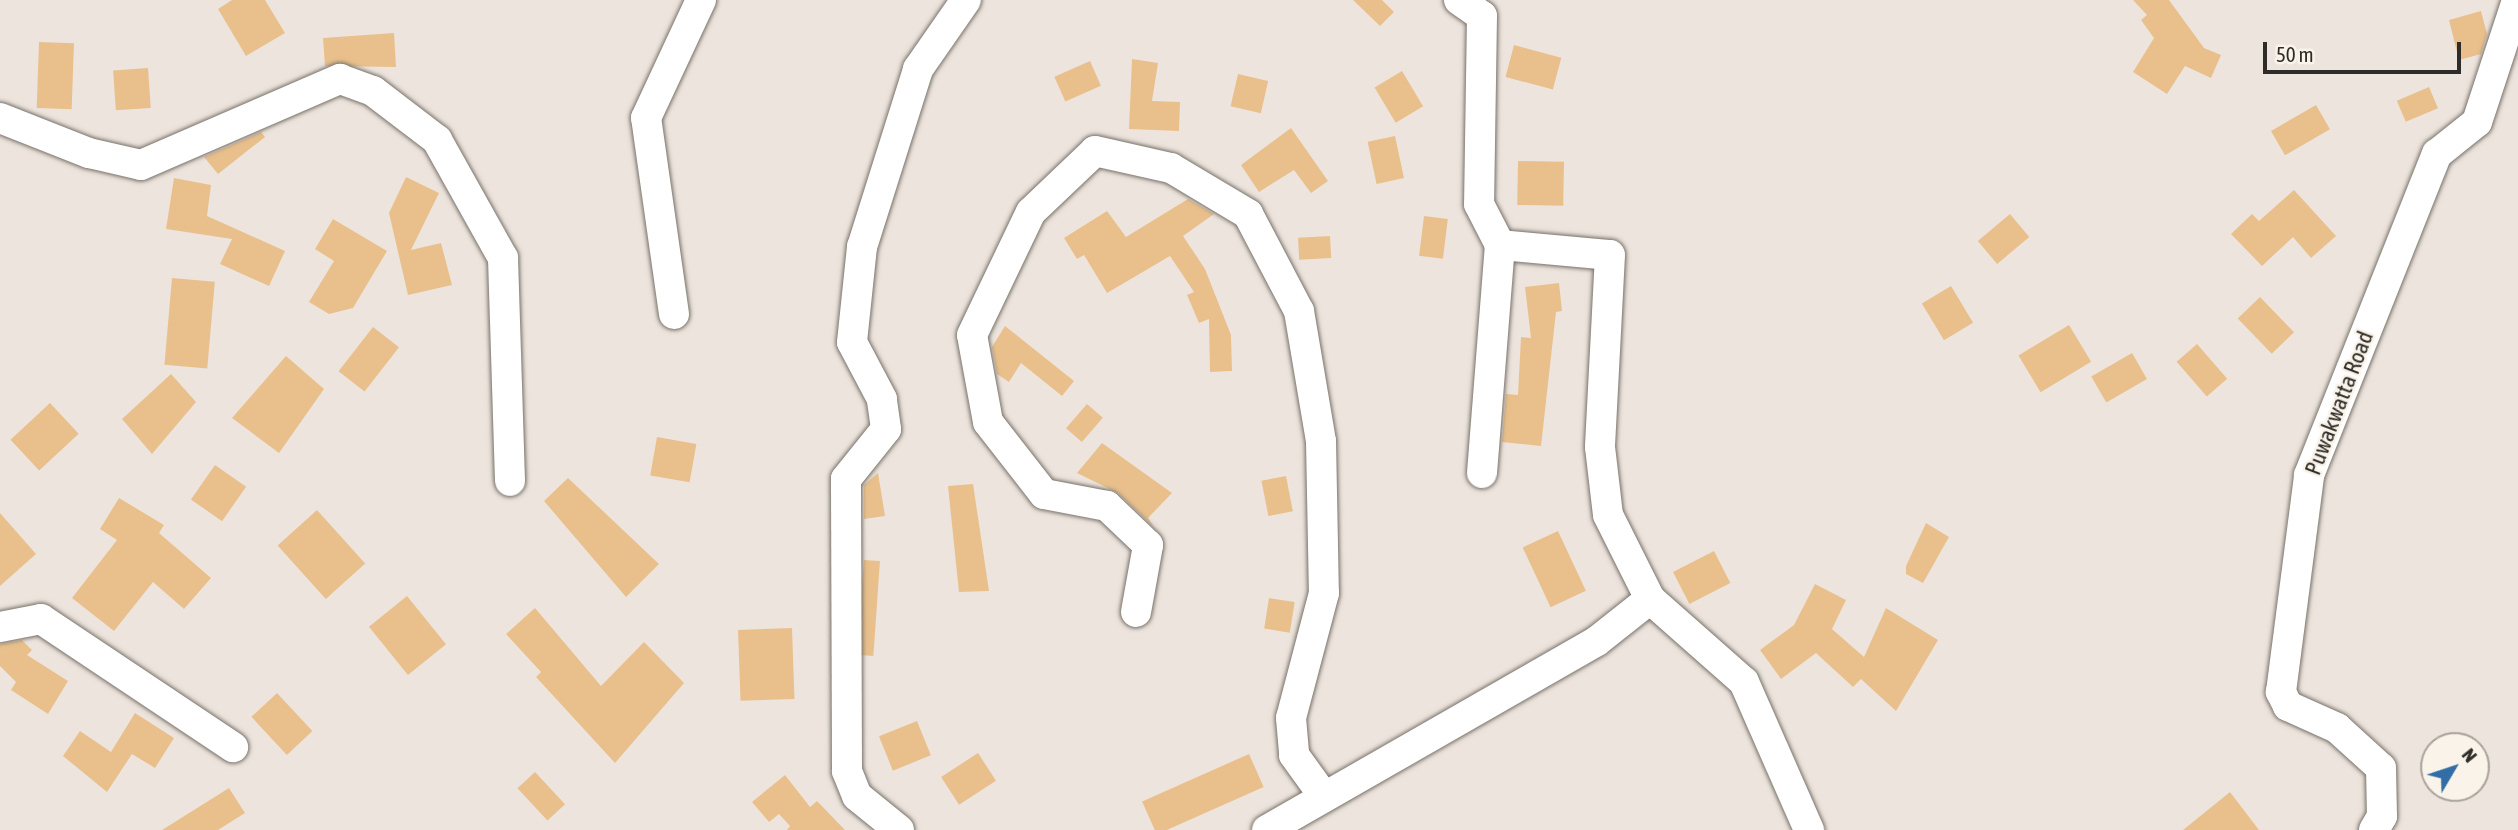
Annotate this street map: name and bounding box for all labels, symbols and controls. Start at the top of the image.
scale bar [2266,28,2464,72]
text: 50 m [2276,42,2314,66]
street label: Puwakwatta Road [2299,327,2379,479]
north arrow [2420,732,2490,802]
text: N [2458,744,2482,766]

